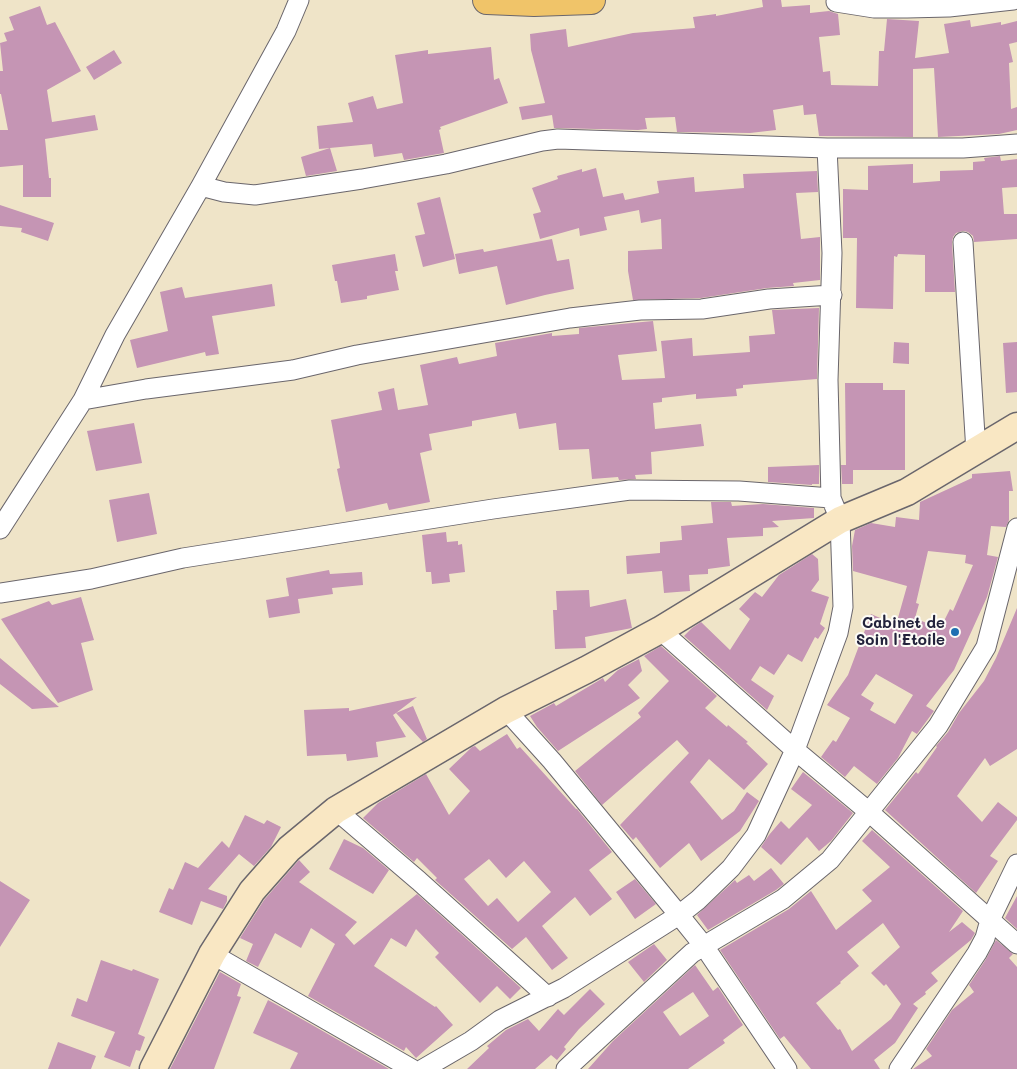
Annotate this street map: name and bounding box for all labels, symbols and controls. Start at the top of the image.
place label: Cabinet de Soin l'Etoile [856,614,945,649]
marker: Cabinet de Soin l'Etoile [949,626,961,638]

